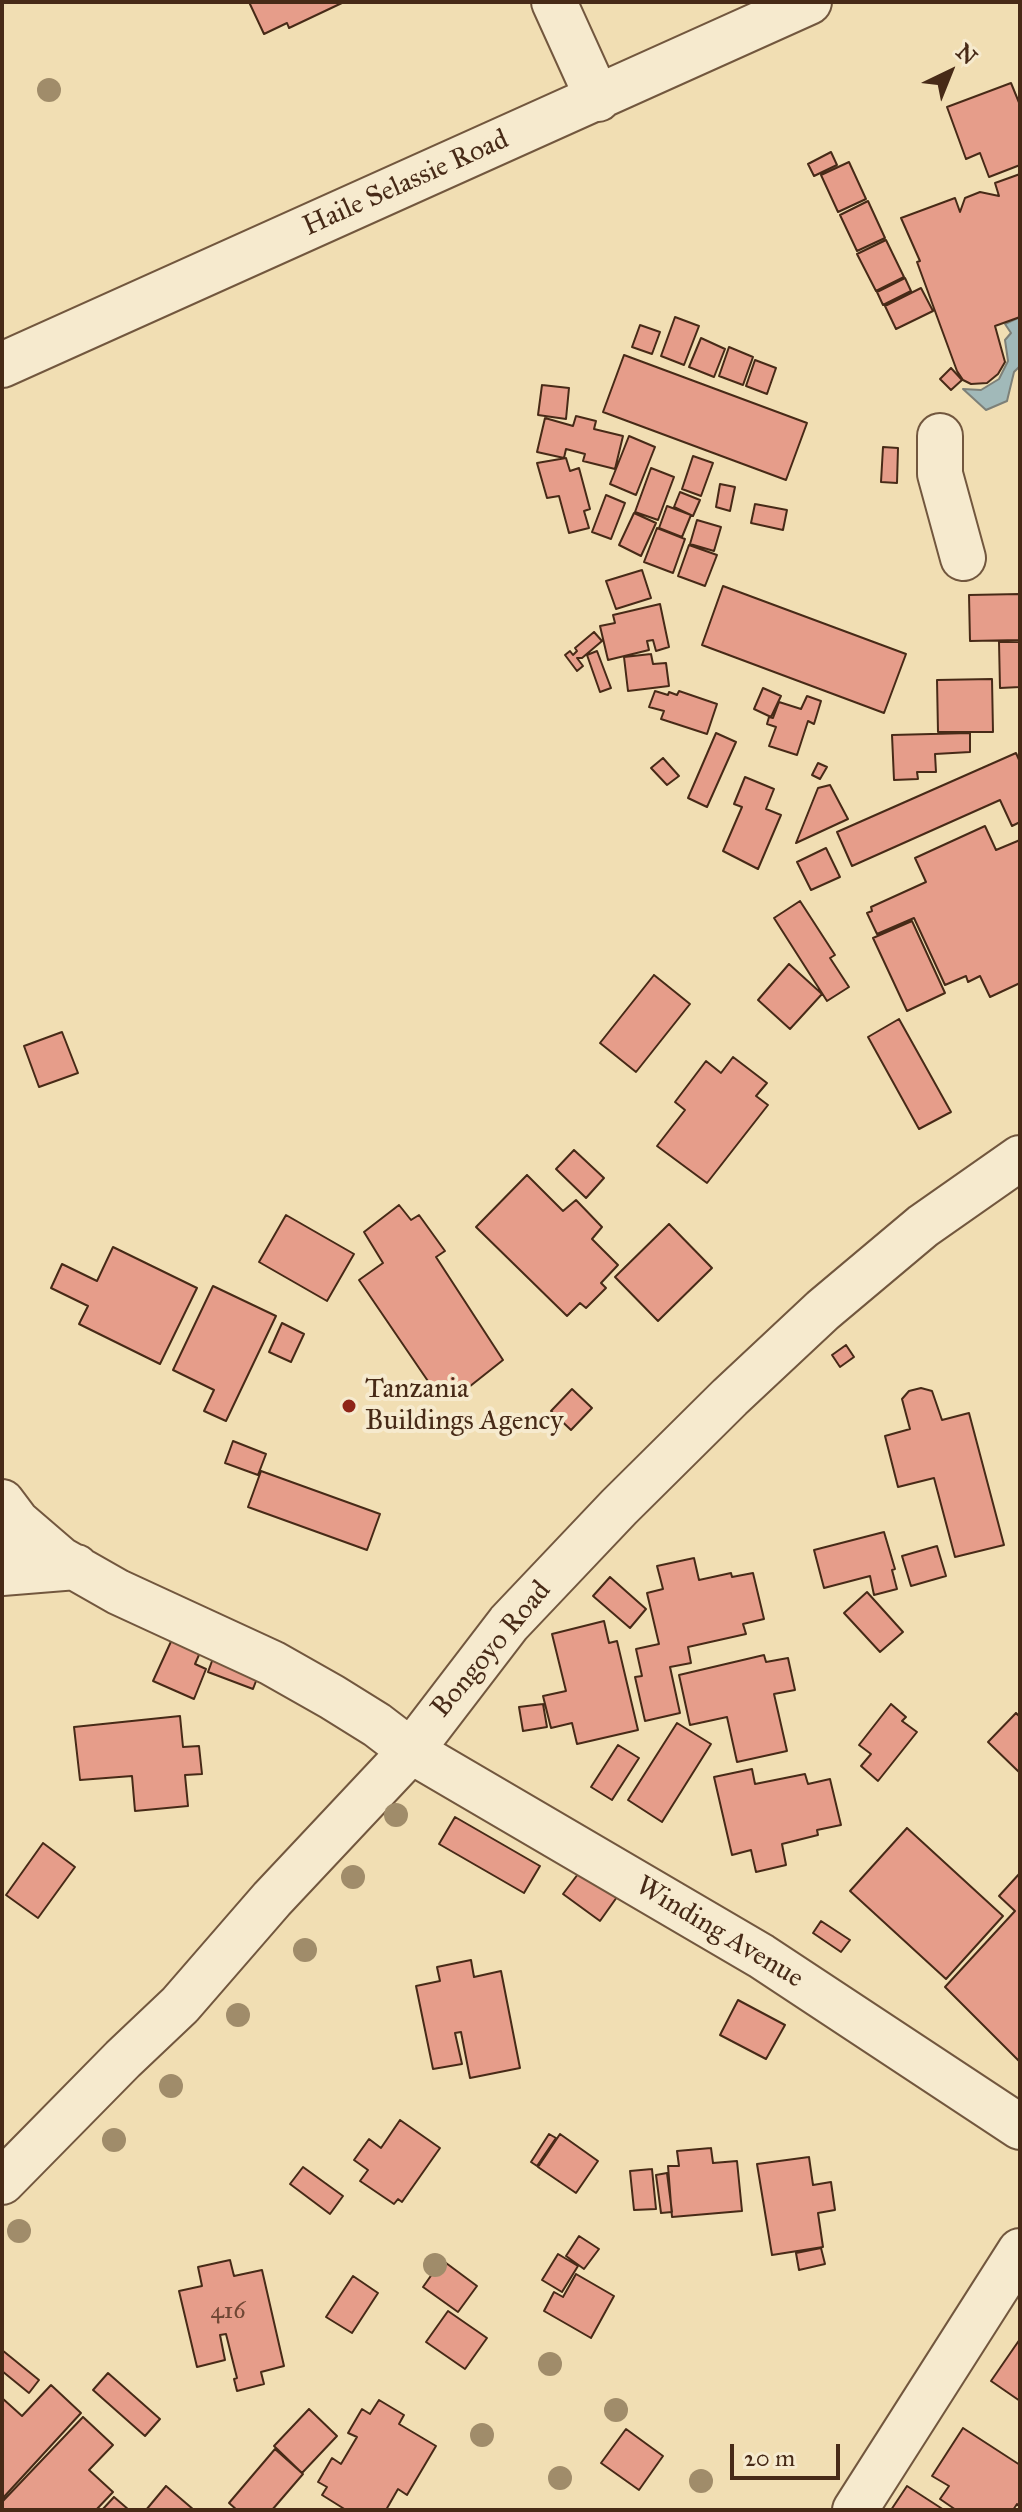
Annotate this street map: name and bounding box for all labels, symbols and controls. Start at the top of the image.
north arrow [910,32,990,112]
text: N [951,38,983,70]
street label: Haile Selassie Road [298,124,514,244]
place label: Tanzania Buildings Agency [365,1373,563,1439]
marker: Tanzania Buildings Agency [340,1397,358,1415]
street label: Bongoyo Road [425,1575,559,1725]
street label: Winding Avenue [629,1870,809,1996]
house number: 416 [210,2298,246,2326]
scale bar [734,2428,844,2478]
text: 20 m [744,2443,795,2473]

